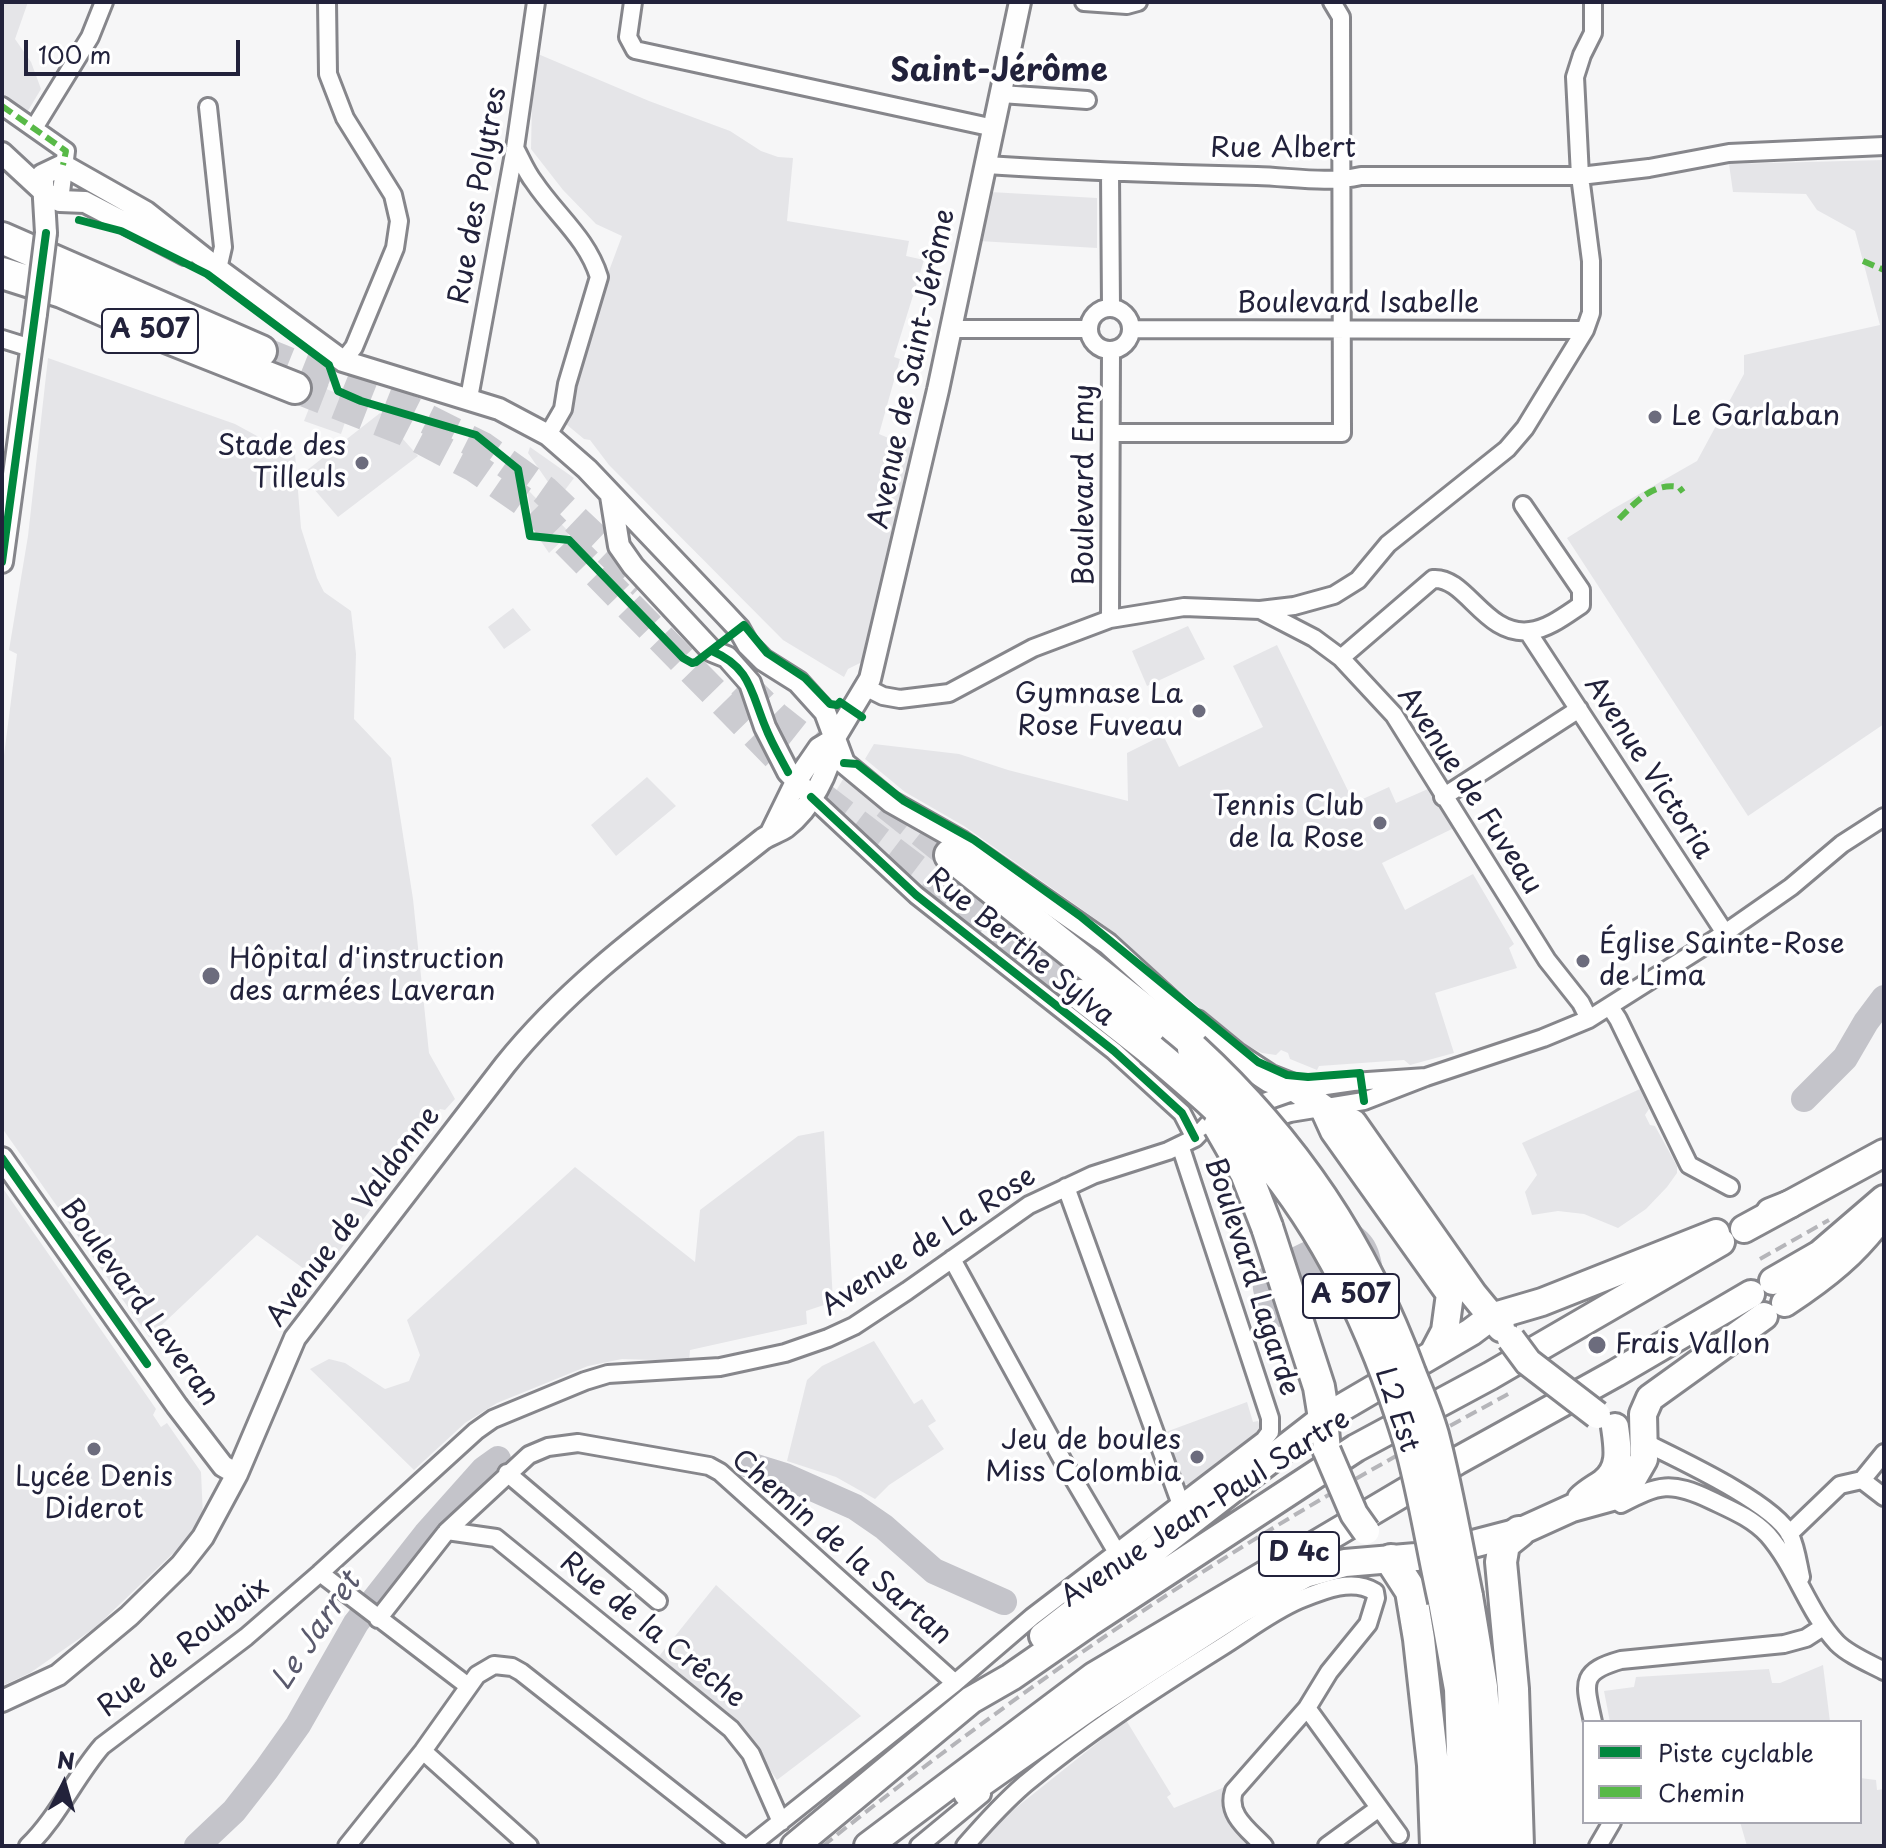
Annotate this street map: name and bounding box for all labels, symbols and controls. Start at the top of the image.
scale bar [28,24,244,74]
text: 100 m [38,36,111,72]
district label: Saint-Jérôme [890,53,1108,91]
street label: Rue des Polytres [443,85,515,307]
street label: Rue Albert [1210,132,1356,166]
street label: Avenue de Saint-Jérôme [863,206,963,532]
street label: Boulevard Isabelle [1237,287,1479,321]
road number: A 507 [102,309,198,353]
street label: Boulevard Emy [1068,384,1102,586]
place label: Le Garlaban [1671,400,1840,434]
marker: Le Garlaban [1646,408,1664,426]
place label: Stade des Tilleuls [217,430,346,496]
marker: Stade des Tilleuls [353,454,371,472]
street label: Avenue Victoria [1576,670,1720,866]
place label: Gymnase La Rose Fuveau [1014,678,1183,744]
street label: Avenue de Fuveau [1389,681,1549,901]
marker: Gymnase La Rose Fuveau [1190,702,1208,720]
place label: Tennis Club de la Rose [1212,790,1364,856]
marker: Tennis Club de la Rose [1371,814,1389,832]
street label: Rue Berthe Sylva [919,862,1121,1034]
place label: Église Sainte-Rose de Lima [1599,928,1845,994]
place label: Hôpital d'instruction des armées Laveran [229,943,505,1009]
marker: Église Sainte-Rose de Lima [1574,952,1592,970]
marker: Hôpital d'instruction des armées Laveran [200,965,222,987]
street label: Avenue de Valdonne [260,1100,448,1334]
street label: Boulevard Lagarde [1197,1154,1305,1400]
street label: Avenue de La Rose [816,1160,1042,1324]
street label: Boulevard Laveran [52,1193,226,1413]
road number: A 507 [1303,1274,1399,1318]
place label: Frais Vallon [1615,1328,1770,1362]
marker: Frais Vallon [1586,1334,1608,1356]
street label: L2 Est [1367,1363,1425,1457]
street label: Avenue Jean-Paul Sartre [1055,1403,1357,1615]
place label: Jeu de boules Miss Colombia [985,1424,1181,1490]
marker: Lycée Denis Diderot [85,1440,103,1458]
street label: Chemin de la Sartan [724,1443,958,1653]
marker: Jeu de boules Miss Colombia [1188,1448,1206,1466]
place label: Lycée Denis Diderot [15,1461,173,1527]
road number: D 4c [1259,1532,1339,1576]
street label: Rue de la Crêche [553,1546,751,1716]
water label: Le Jarret [265,1567,369,1697]
street label: Rue de Roubaix [92,1571,276,1725]
legend [1582,1720,1862,1824]
text: Piste cyclable [1658,1734,1814,1770]
text: N [56,1742,76,1777]
north arrow [24,1744,104,1824]
text: Chemin [1658,1774,1745,1810]

